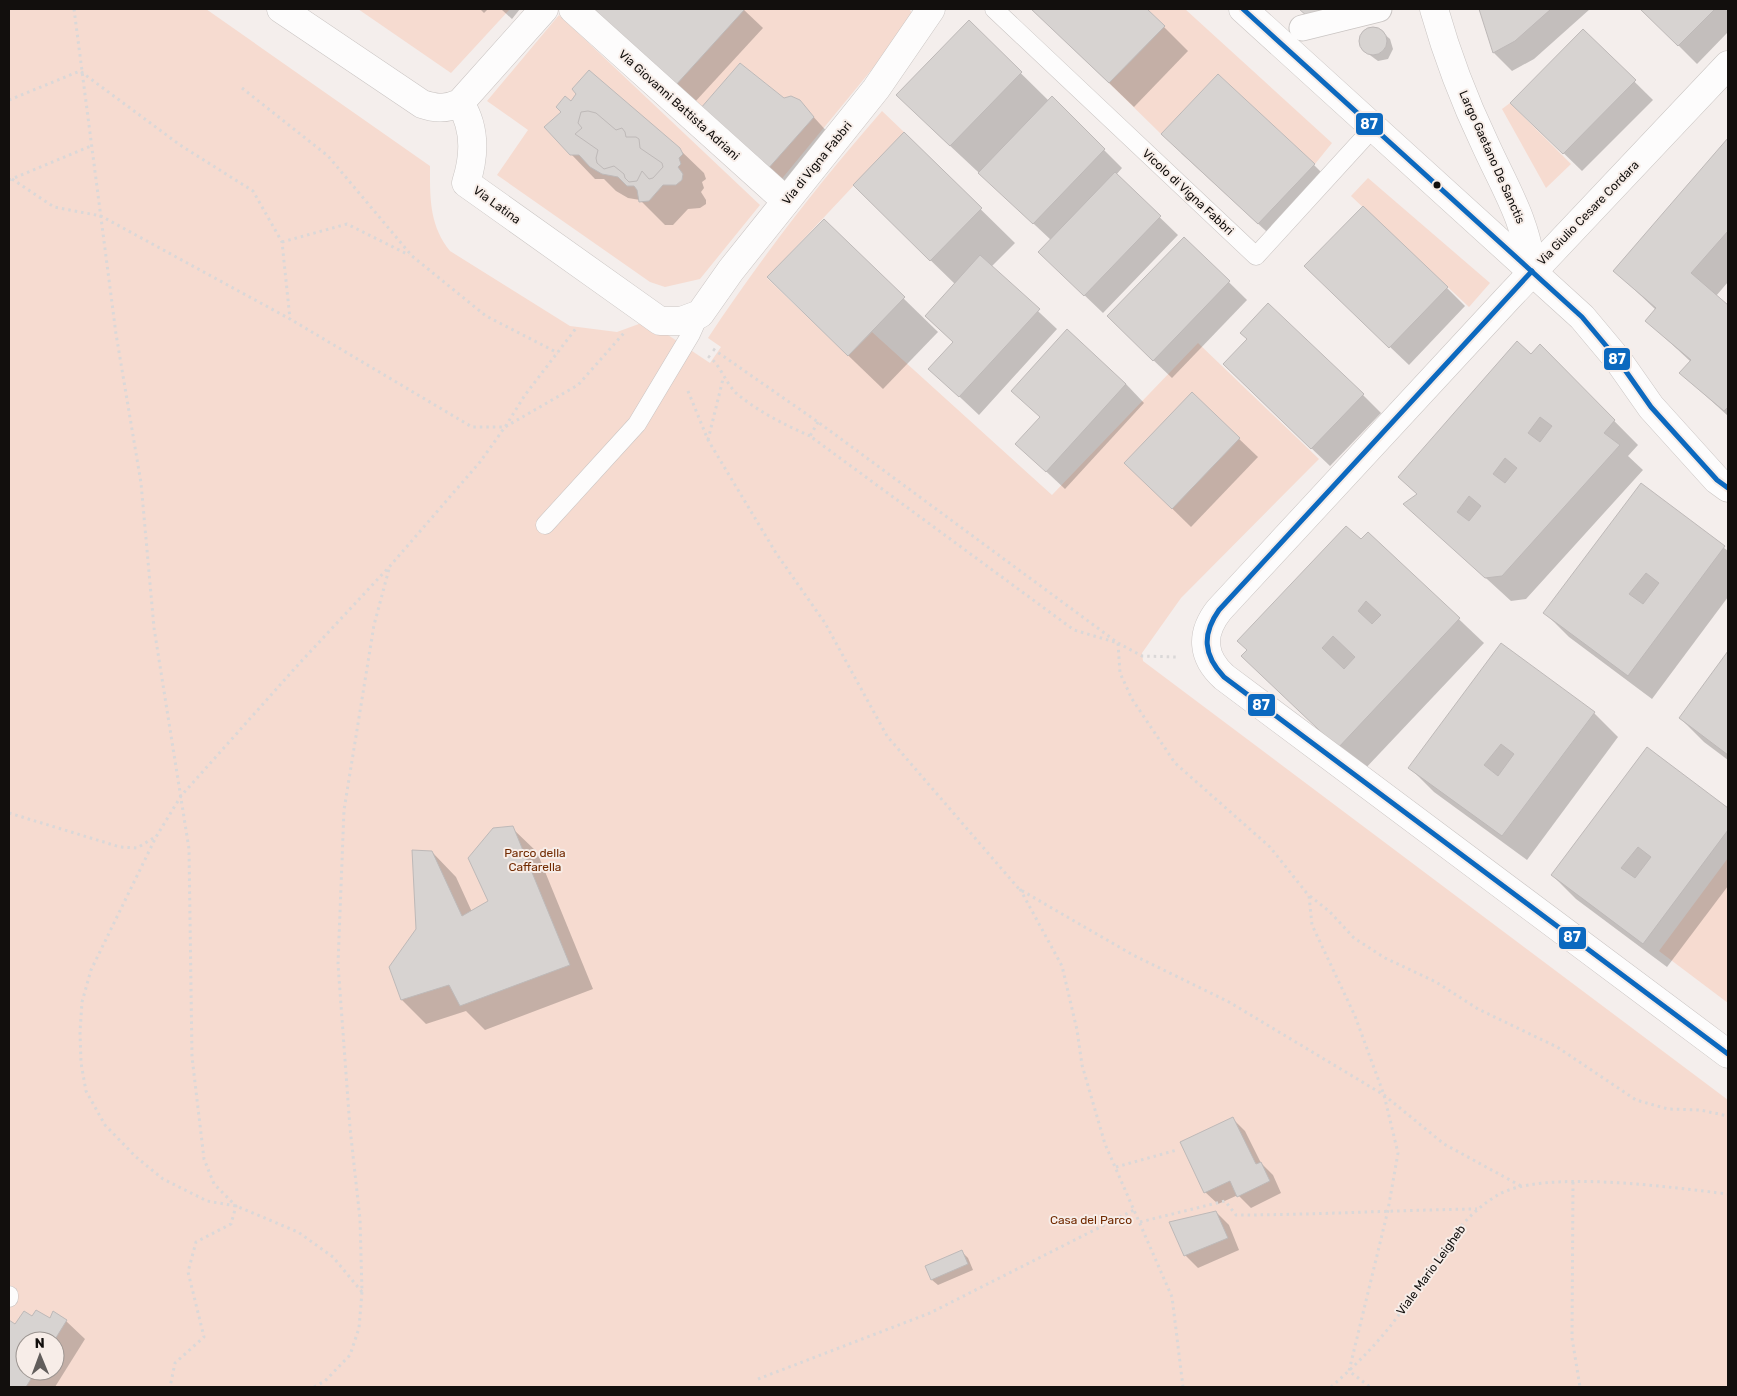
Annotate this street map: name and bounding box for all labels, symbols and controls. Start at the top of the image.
street label: Via Giovanni Battista Adriani [616,47,742,163]
street label: Largo Gaetano De Sanctis [1456,88,1528,226]
line badge: 87 [1355,112,1384,136]
text: 87 [1360,116,1378,133]
street label: Via di Vigna Fabbri [779,119,855,207]
street label: Vicolo di Vigna Fabbri [1140,146,1237,238]
street label: Via Giulio Cesare Cordara [1534,158,1642,268]
unlabelled marker [1432,180,1442,190]
street label: Via Latina [471,183,523,227]
line badge: 87 [1603,347,1631,371]
text: 87 [1608,351,1626,368]
line badge: 87 [1247,693,1276,717]
text: 87 [1252,697,1270,714]
park label: Parco della Caffarella [504,846,566,874]
line badge: 87 [1558,926,1587,950]
text: 87 [1563,929,1581,946]
park label: Casa del Parco [1050,1213,1132,1227]
street label: Viale Mario Leigheb [1394,1222,1468,1318]
north arrow [15,1331,65,1381]
text: N [35,1335,45,1352]

